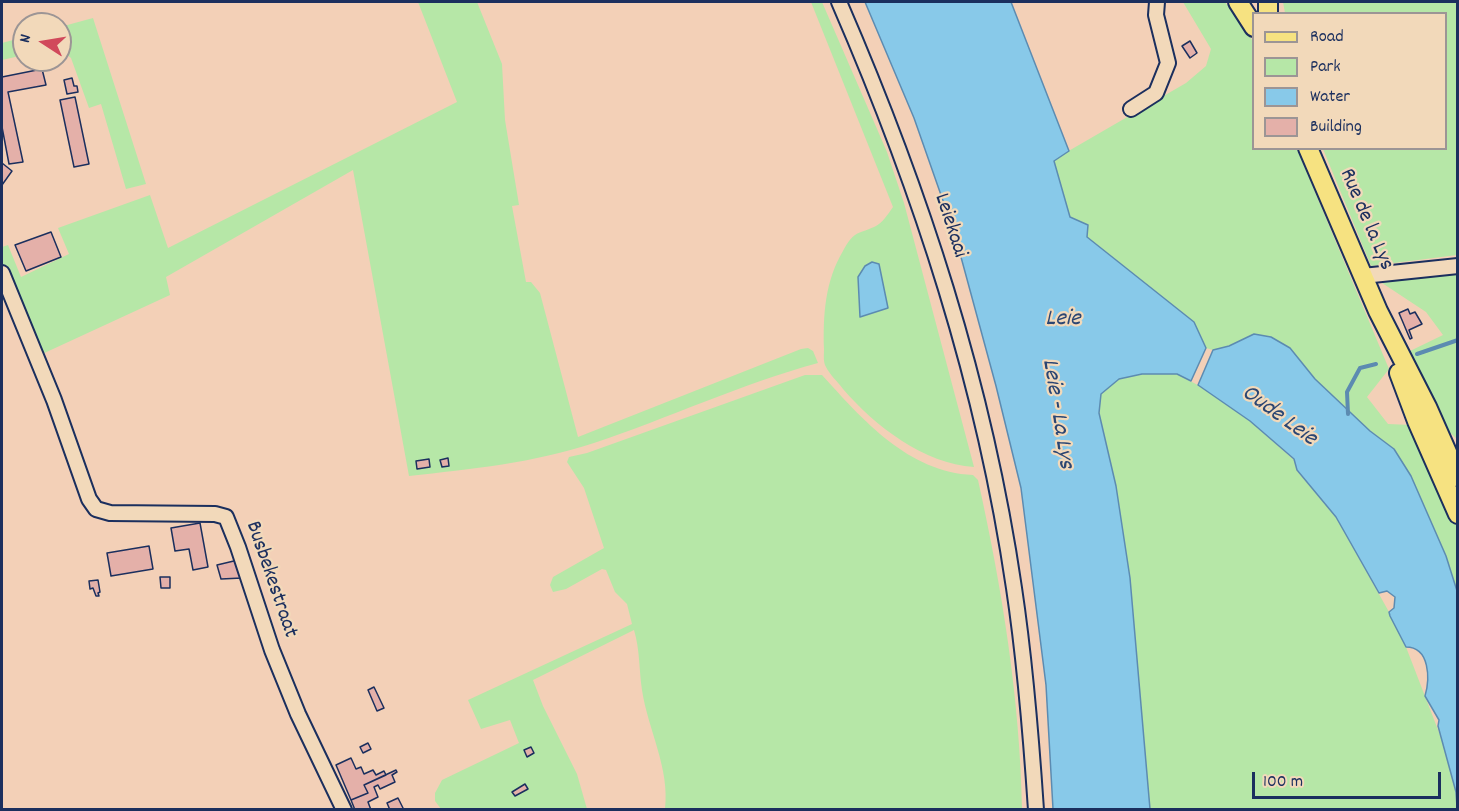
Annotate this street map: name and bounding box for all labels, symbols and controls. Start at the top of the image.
north arrow [12,12,72,72]
legend [1252,12,1447,150]
text: Road [1310,25,1344,50]
text: N [14,32,38,45]
text: Park [1310,55,1341,80]
text: Water [1310,85,1350,110]
text: Building [1310,115,1362,140]
street label: Rue de la Lys [1332,165,1398,275]
street label: Leiekaai [926,191,972,261]
water label: Leie [1045,307,1081,335]
water label: Leie - La Lys [1033,357,1079,471]
water label: Oude Leie [1234,380,1322,454]
street label: Busbekestraat [238,518,302,642]
scale bar [1255,760,1444,798]
text: 100 m [1263,770,1303,795]

